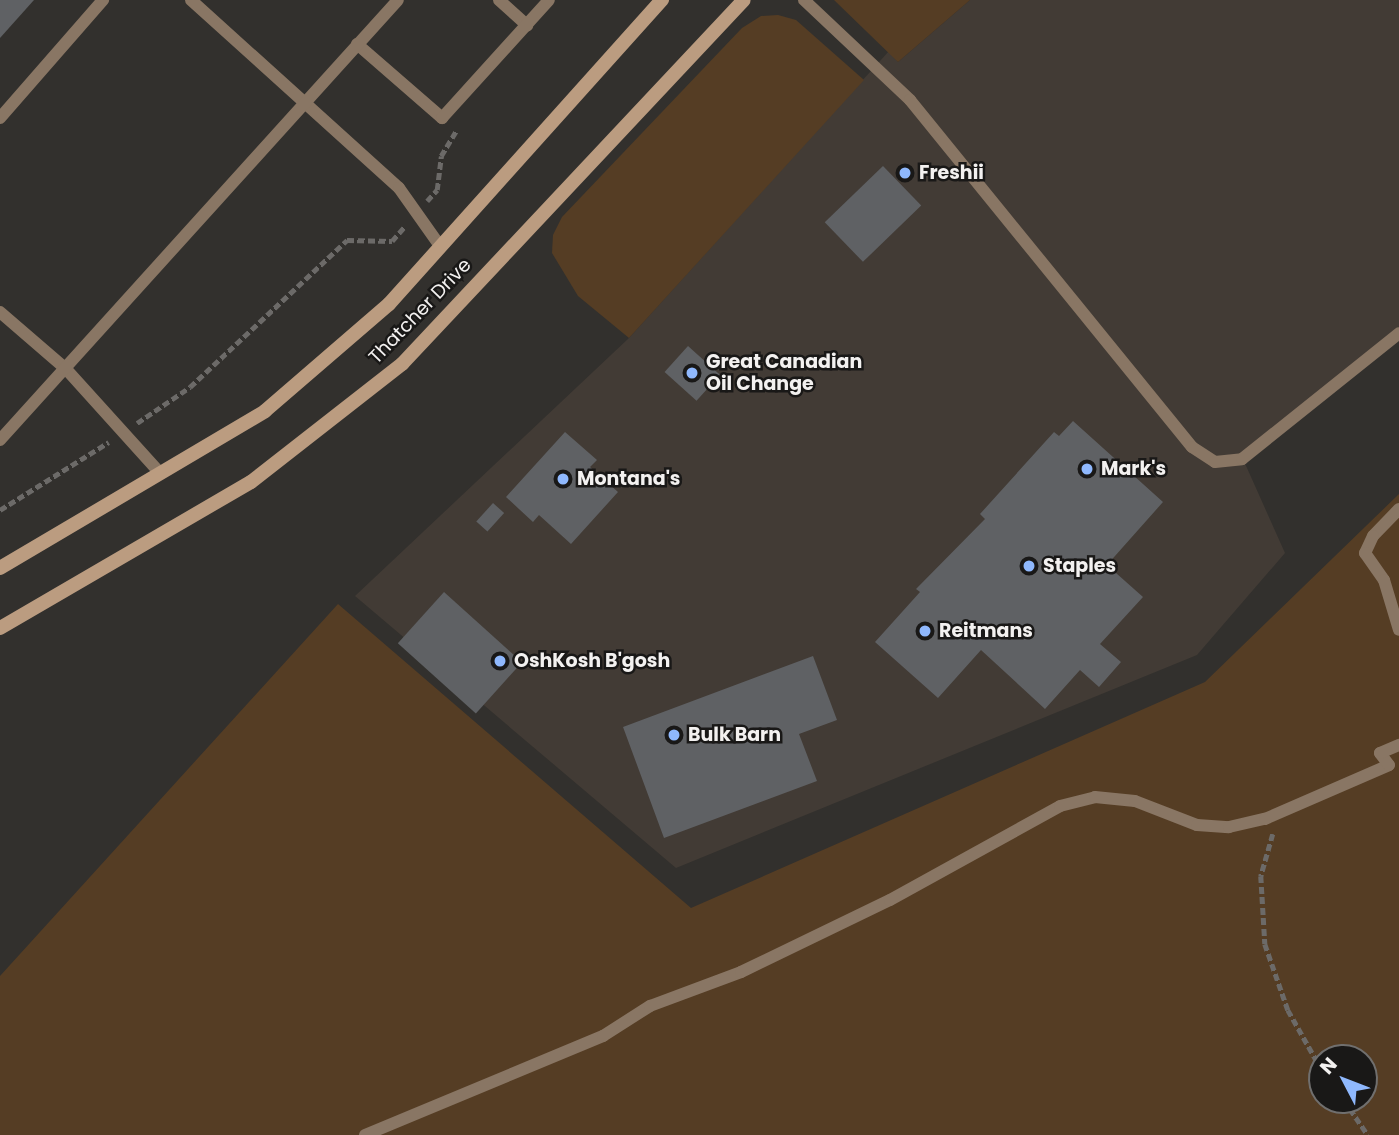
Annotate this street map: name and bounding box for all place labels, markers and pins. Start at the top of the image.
place label: Freshii [919,162,984,184]
marker: Freshii [897,165,913,181]
place label: Great Canadian Oil Change [706,351,862,395]
marker: Great Canadian Oil Change [684,365,700,381]
place label: Mark's [1101,458,1166,480]
marker: Mark's [1079,461,1095,477]
place label: Montana's [577,468,680,490]
marker: Montana's [555,471,571,487]
place label: Staples [1043,555,1116,577]
marker: Staples [1021,558,1037,574]
place label: Reitmans [939,620,1033,642]
marker: Reitmans [917,623,933,639]
place label: OshKosh B'gosh [514,650,670,672]
marker: OshKosh B'gosh [492,653,508,669]
place label: Bulk Barn [688,724,781,746]
marker: Bulk Barn [666,727,682,743]

